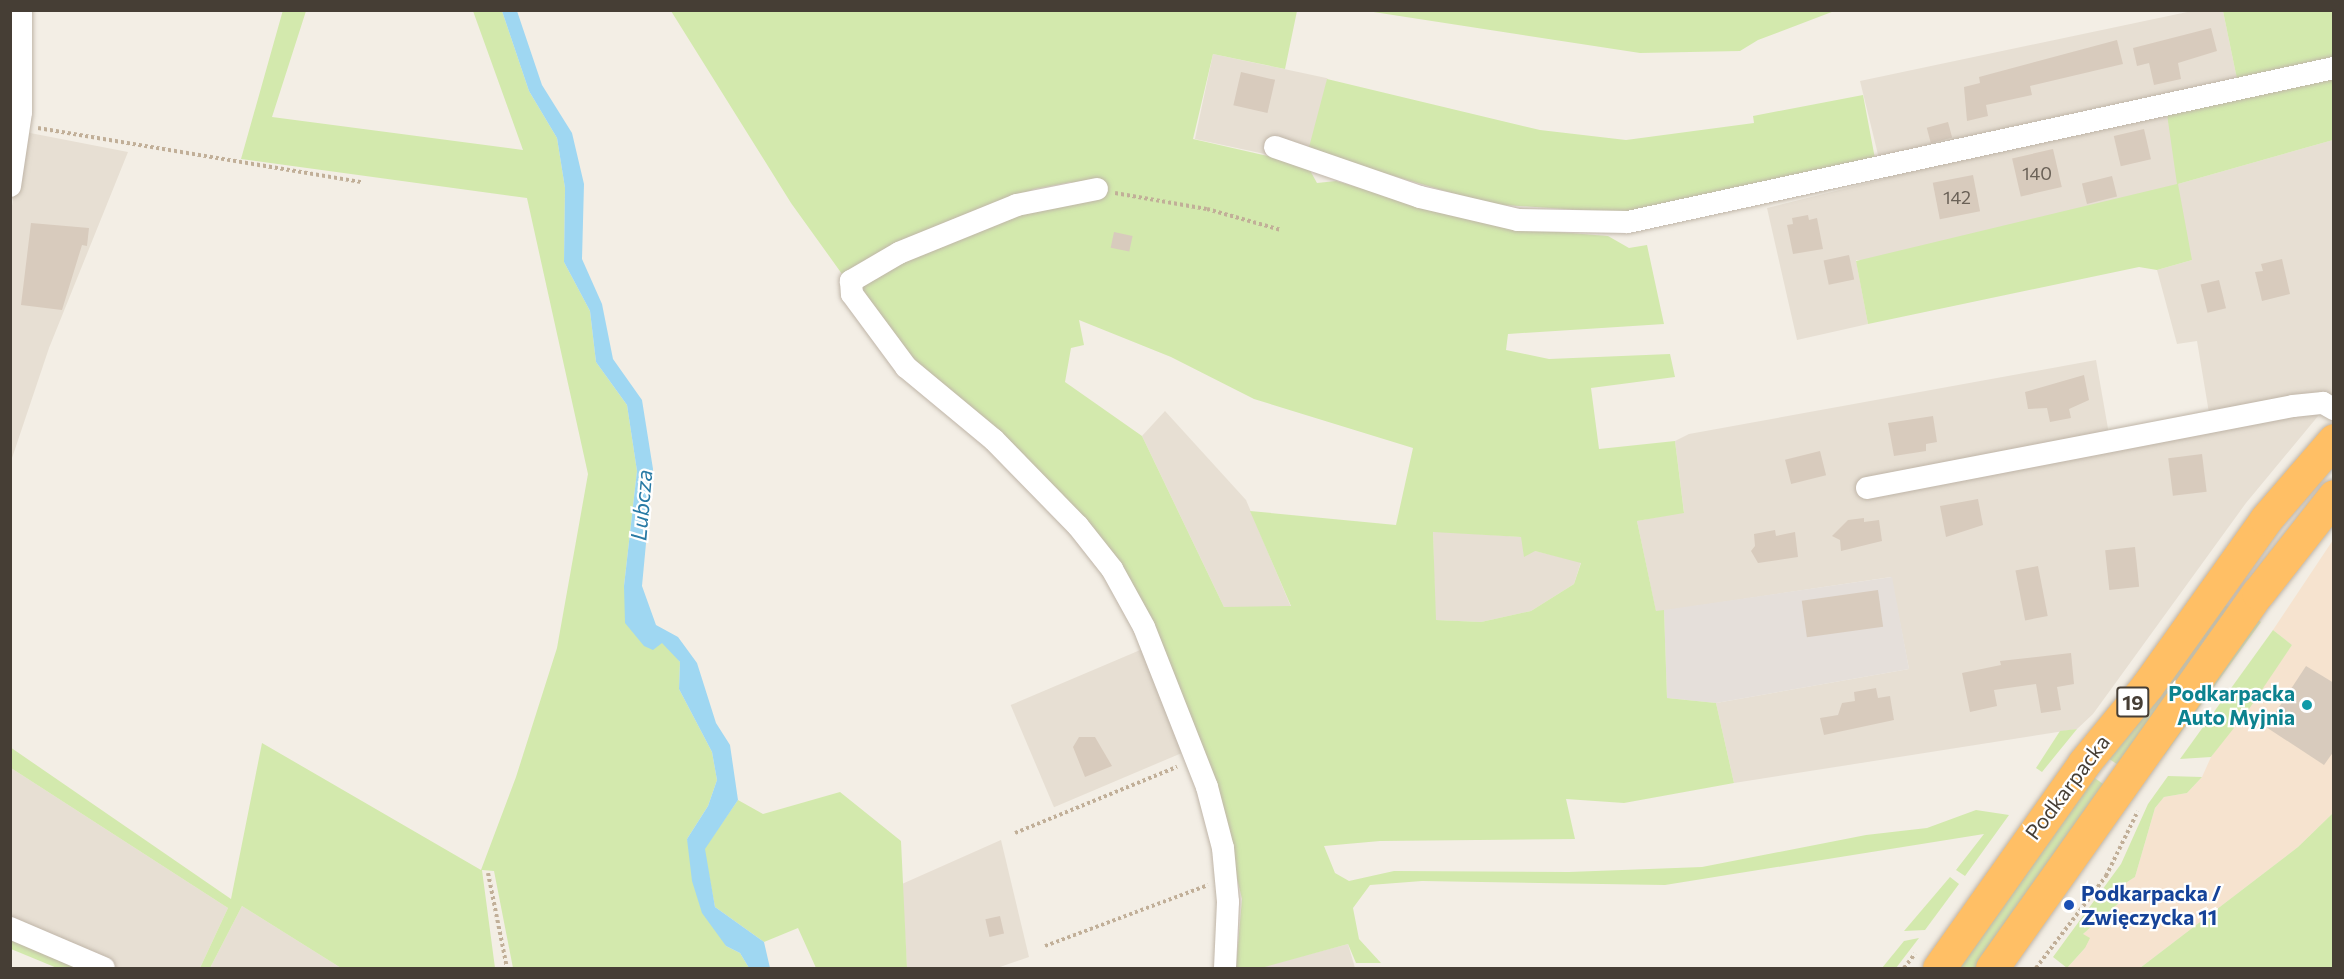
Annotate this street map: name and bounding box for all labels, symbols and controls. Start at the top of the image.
house number: 140 [2022,162,2052,184]
house number: 142 [1943,186,1971,208]
water label: Lubcza [625,468,657,542]
place label: Podkarpacka Auto Myjnia [2168,680,2295,730]
road number: 19 [2115,685,2151,719]
marker: Podkarpacka Auto Myjnia [2300,698,2314,712]
street label: Podkarpacka [2020,730,2114,844]
place label: Podkarpacka / Zwięczycka 11 [2081,880,2221,930]
marker: Podkarpacka / Zwięczycka 11 [2062,898,2076,912]

